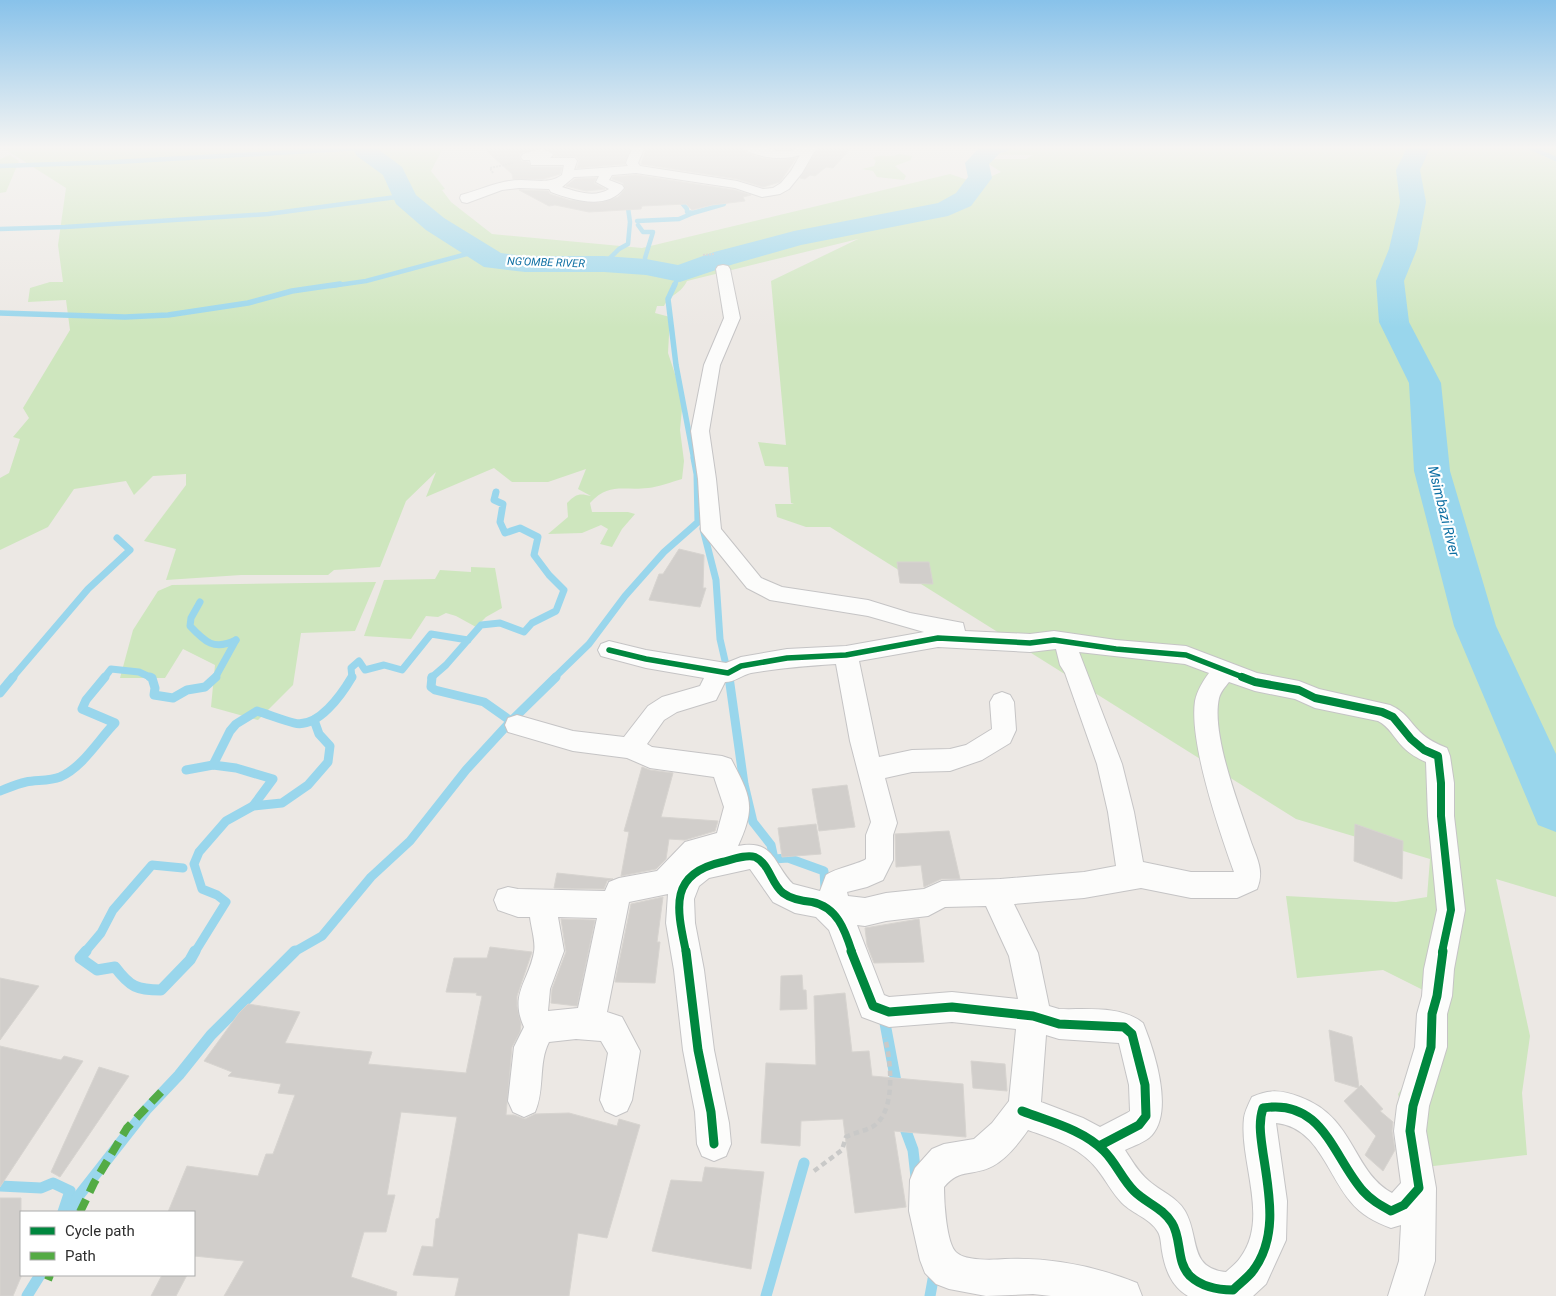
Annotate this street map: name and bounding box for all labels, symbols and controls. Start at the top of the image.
water label: NG'OMBE RIVER [507,255,585,270]
water label: Msimbazi River [1425,464,1463,558]
legend [20,1211,195,1276]
text: Cycle path [65,1222,135,1240]
text: Path [65,1247,96,1265]

